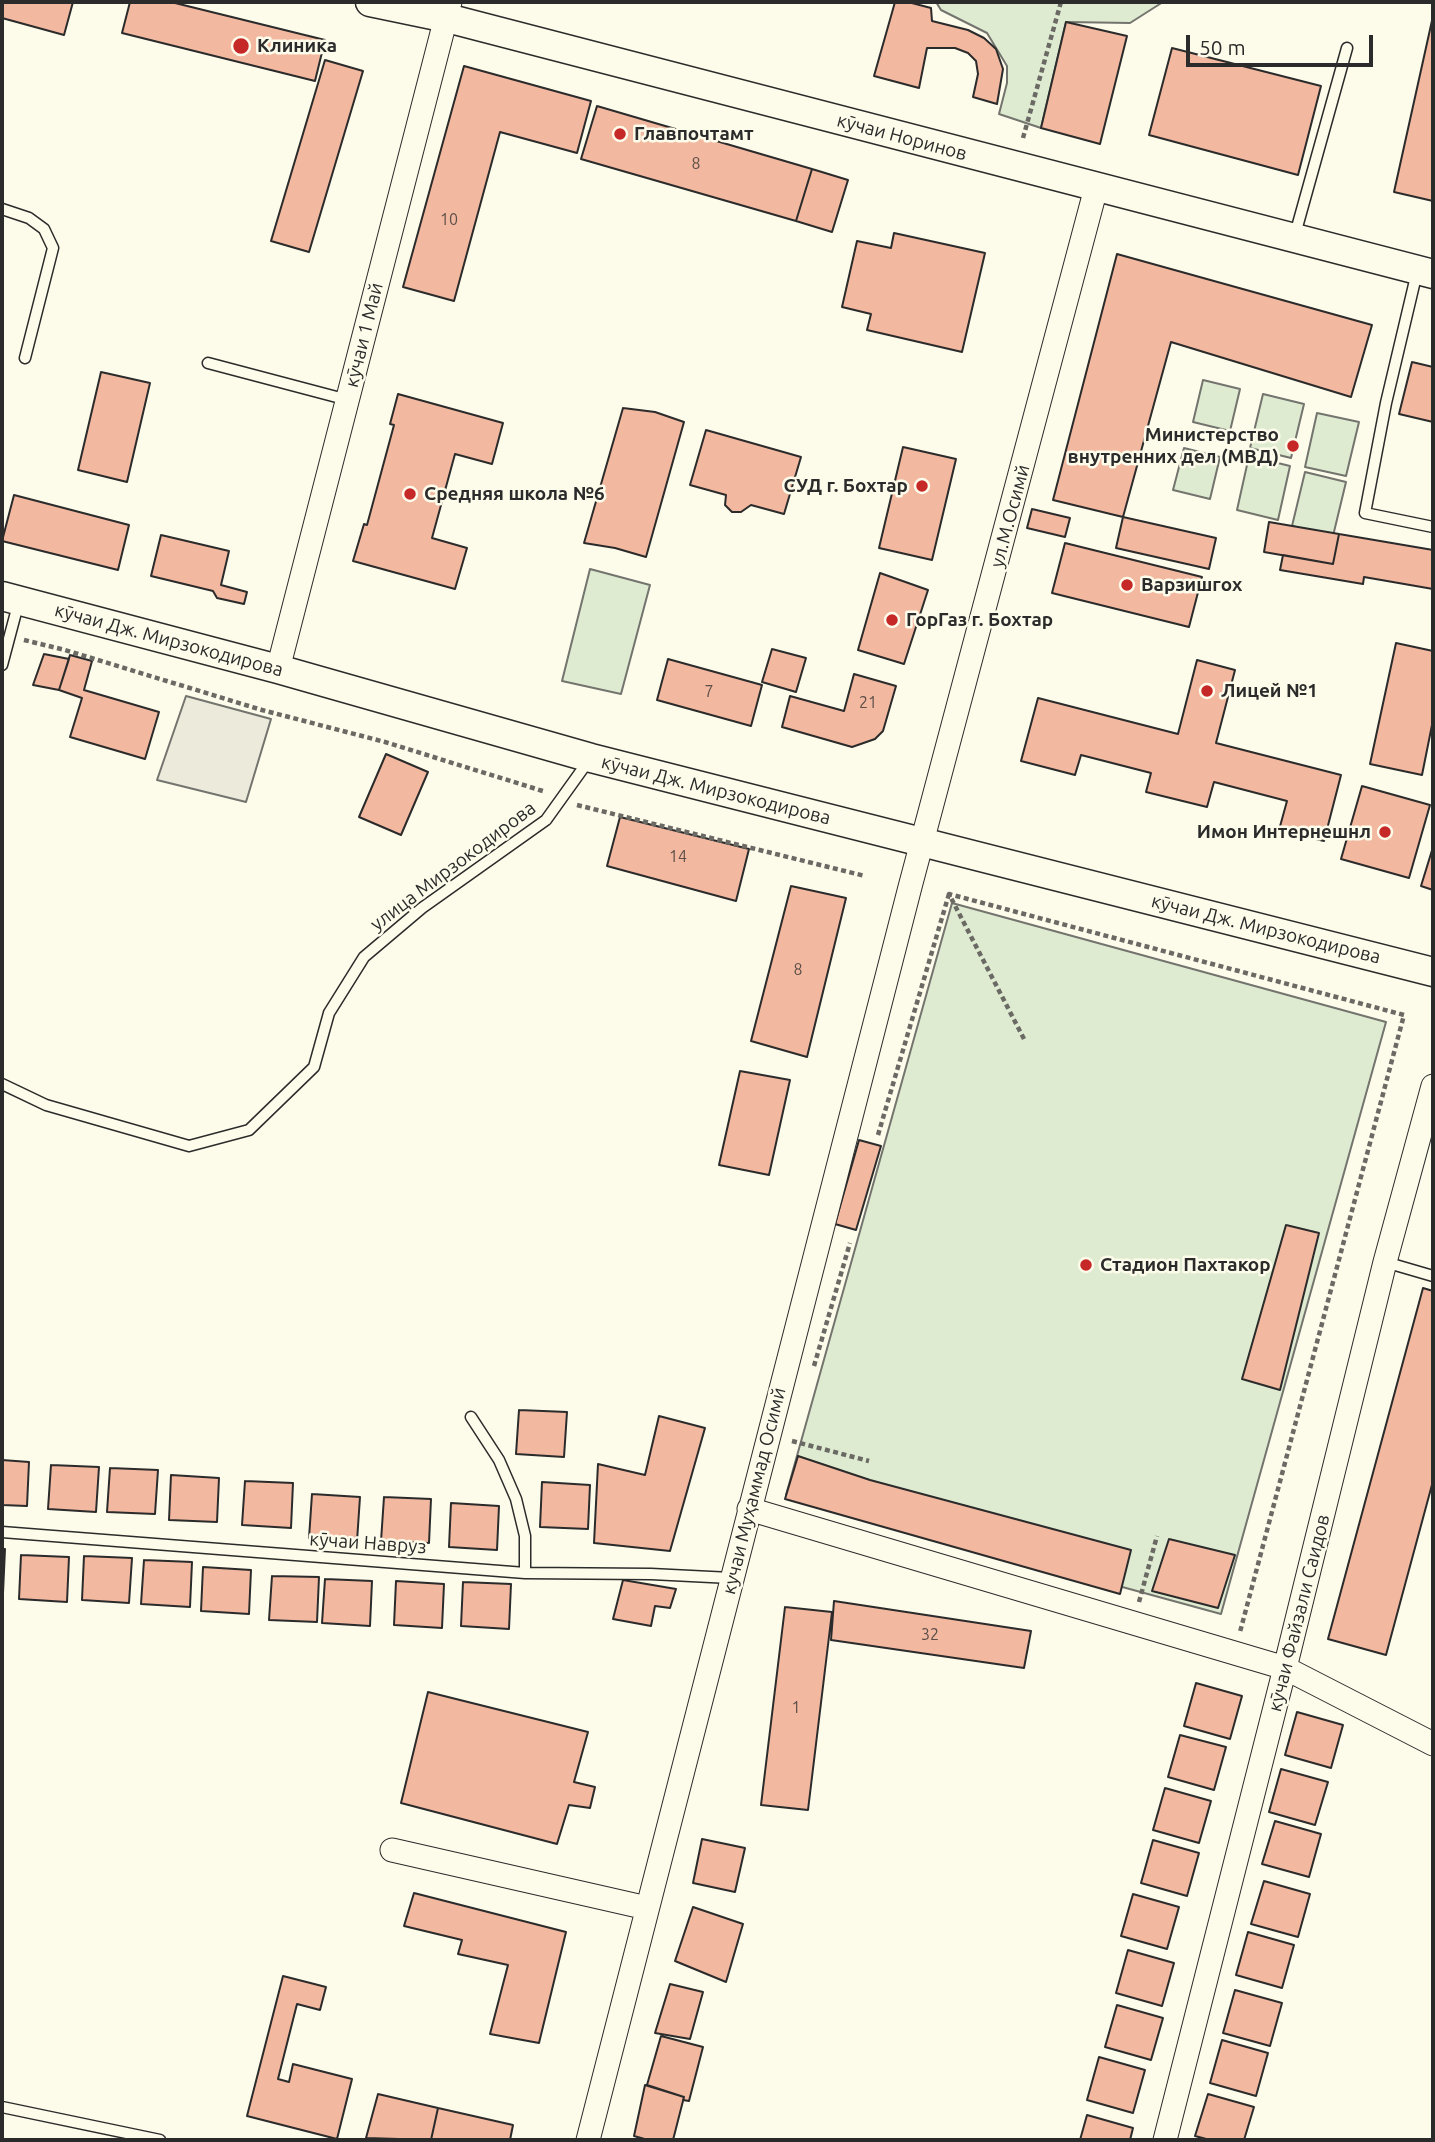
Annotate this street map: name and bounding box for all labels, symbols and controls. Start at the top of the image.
scale bar [1190,21,1377,65]
place label: Клиника [257,35,337,57]
text: 50 m [1199,35,1246,59]
marker: Клиника [231,36,251,56]
street label: кӯчаи Норинов [834,109,970,165]
place label: Главпочтамт [634,123,754,145]
marker: Главпочтамт [612,126,628,142]
house number: 8 [691,154,701,174]
house number: 10 [440,210,458,230]
street label: кӯчаи 1 Май [340,280,388,390]
place label: Министерство внутренних дел (МВД) [1068,424,1279,468]
marker: Министерство внутренних дел (МВД) [1285,438,1301,454]
street label: ул.М.Осимй [985,462,1035,570]
place label: СУД г. Бохтар [784,475,908,497]
marker: СУД г. Бохтар [914,478,930,494]
place label: Средняя школа №6 [424,483,605,505]
marker: Средняя школа №6 [402,486,418,502]
place label: Варзишгох [1141,574,1242,596]
marker: Варзишгох [1119,577,1135,593]
street label: кӯчаи Дж. Мирзокодирова [52,599,286,681]
place label: ГорГаз г. Бохтар [906,609,1053,631]
marker: ГорГаз г. Бохтар [884,612,900,628]
place label: Лицей №1 [1221,680,1318,702]
house number: 7 [704,682,714,702]
marker: Лицей №1 [1199,683,1215,699]
house number: 21 [859,693,877,713]
street label: кӯчаи Дж. Мирзокодирова [599,750,833,830]
street label: улица Мирзокодирова [366,796,540,936]
place label: Имон Интернешнл [1197,821,1371,843]
marker: Имон Интернешнл [1377,824,1393,840]
house number: 14 [669,847,687,867]
street label: кӯчаи Дж. Мирзокодирова [1149,889,1383,969]
house number: 8 [793,960,803,980]
place label: Стадион Пахтакор [1100,1254,1271,1276]
marker: Стадион Пахтакор [1078,1257,1094,1273]
street label: кучаи Муҳаммад Осимй [717,1385,791,1597]
street label: кӯчаи Файзали Саидов [1263,1512,1335,1714]
street label: кӯчаи Навруз [309,1528,427,1558]
house number: 32 [921,1625,939,1645]
house number: 1 [791,1698,801,1718]

